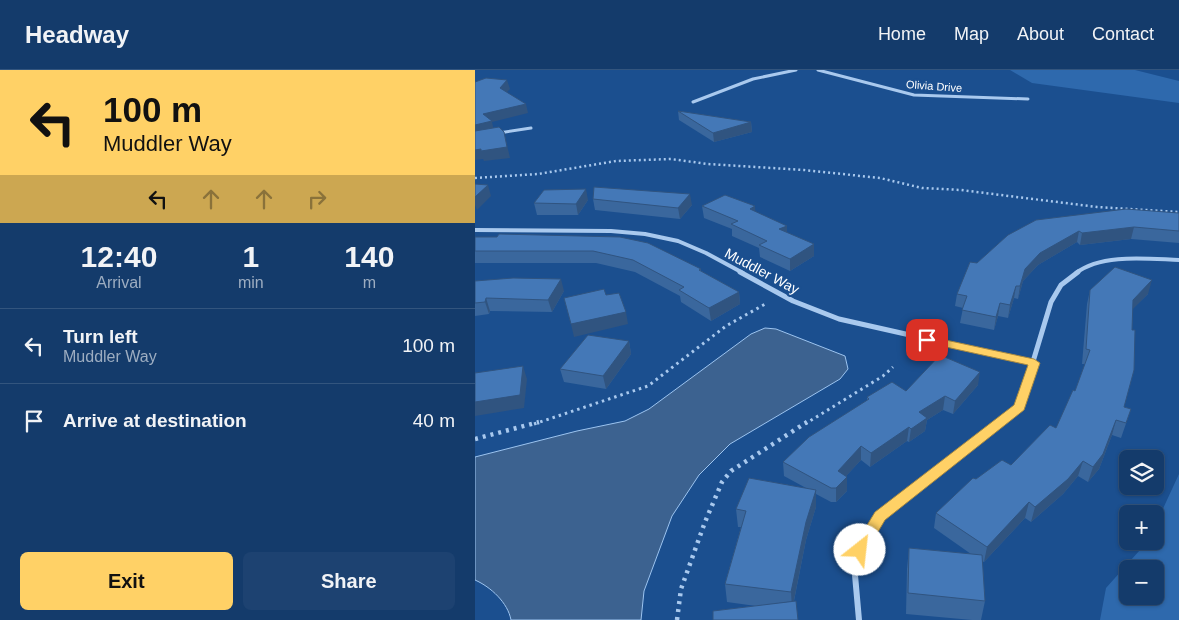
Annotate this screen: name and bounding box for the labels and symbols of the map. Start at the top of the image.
street label: Olivia Drive [906,78,962,94]
street label: Muddler Way [722,245,802,297]
pin [906,319,948,361]
position arrow [833,523,885,575]

